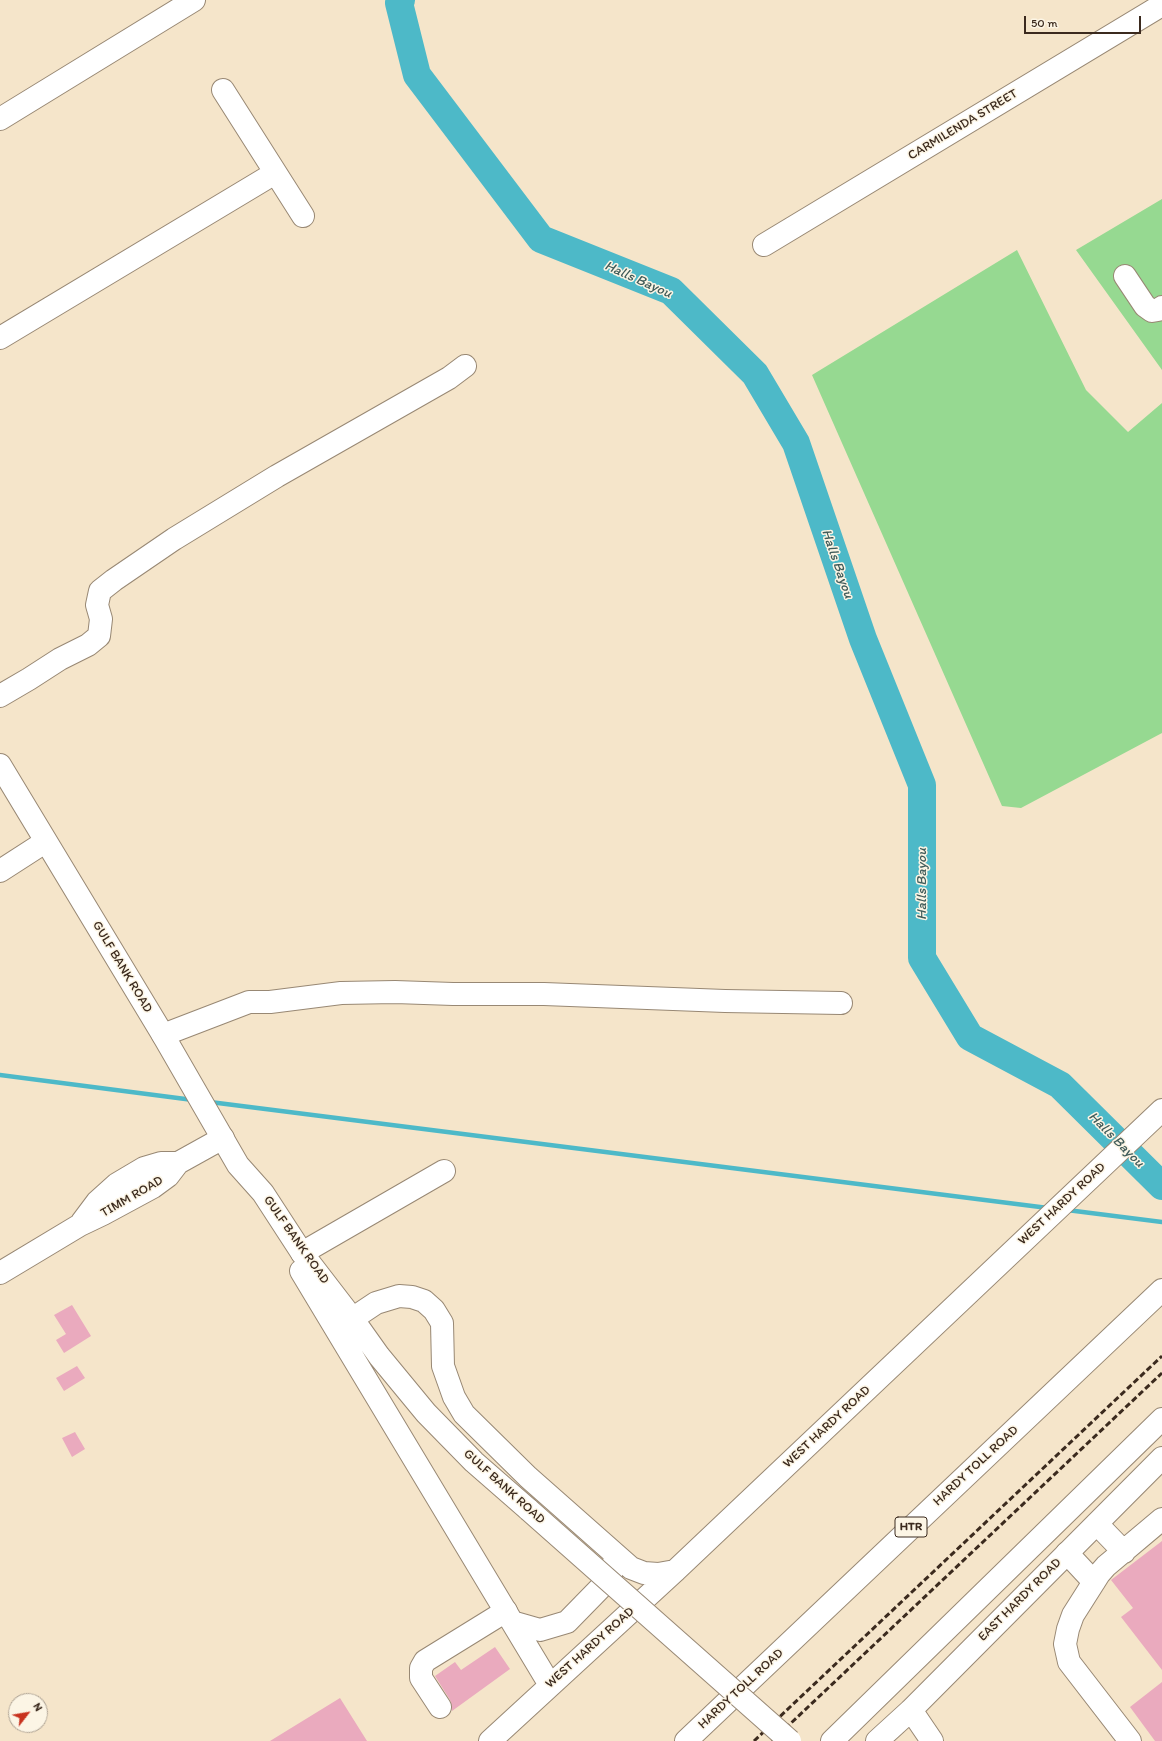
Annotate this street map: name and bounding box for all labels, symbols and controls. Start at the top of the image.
scale bar [1026,8,1143,34]
text: 50 m [1031,16,1057,30]
street label: CARMILENDA STREET [905,86,1021,164]
water label: Halls Bayou [602,258,674,302]
water label: Halls Bayou [817,527,857,601]
water label: Halls Bayou [914,848,930,920]
street label: GULF BANK ROAD [88,918,156,1016]
water label: Halls Bayou [1085,1109,1147,1171]
street label: WEST HARDY ROAD [1015,1159,1109,1249]
street label: TIMM ROAD [98,1173,166,1221]
street label: GULF BANK ROAD [260,1193,332,1287]
street label: WEST HARDY ROAD [780,1382,874,1472]
street label: HARDY TOLL ROAD [930,1423,1022,1509]
street label: GULF BANK ROAD [460,1446,548,1528]
road number: HTR [895,1517,927,1537]
street label: EAST HARDY ROAD [975,1555,1065,1645]
street label: WEST HARDY ROAD [542,1604,638,1692]
street label: HARDY TOLL ROAD [695,1646,787,1732]
north arrow [8,1693,48,1733]
text: N [30,1701,45,1714]

